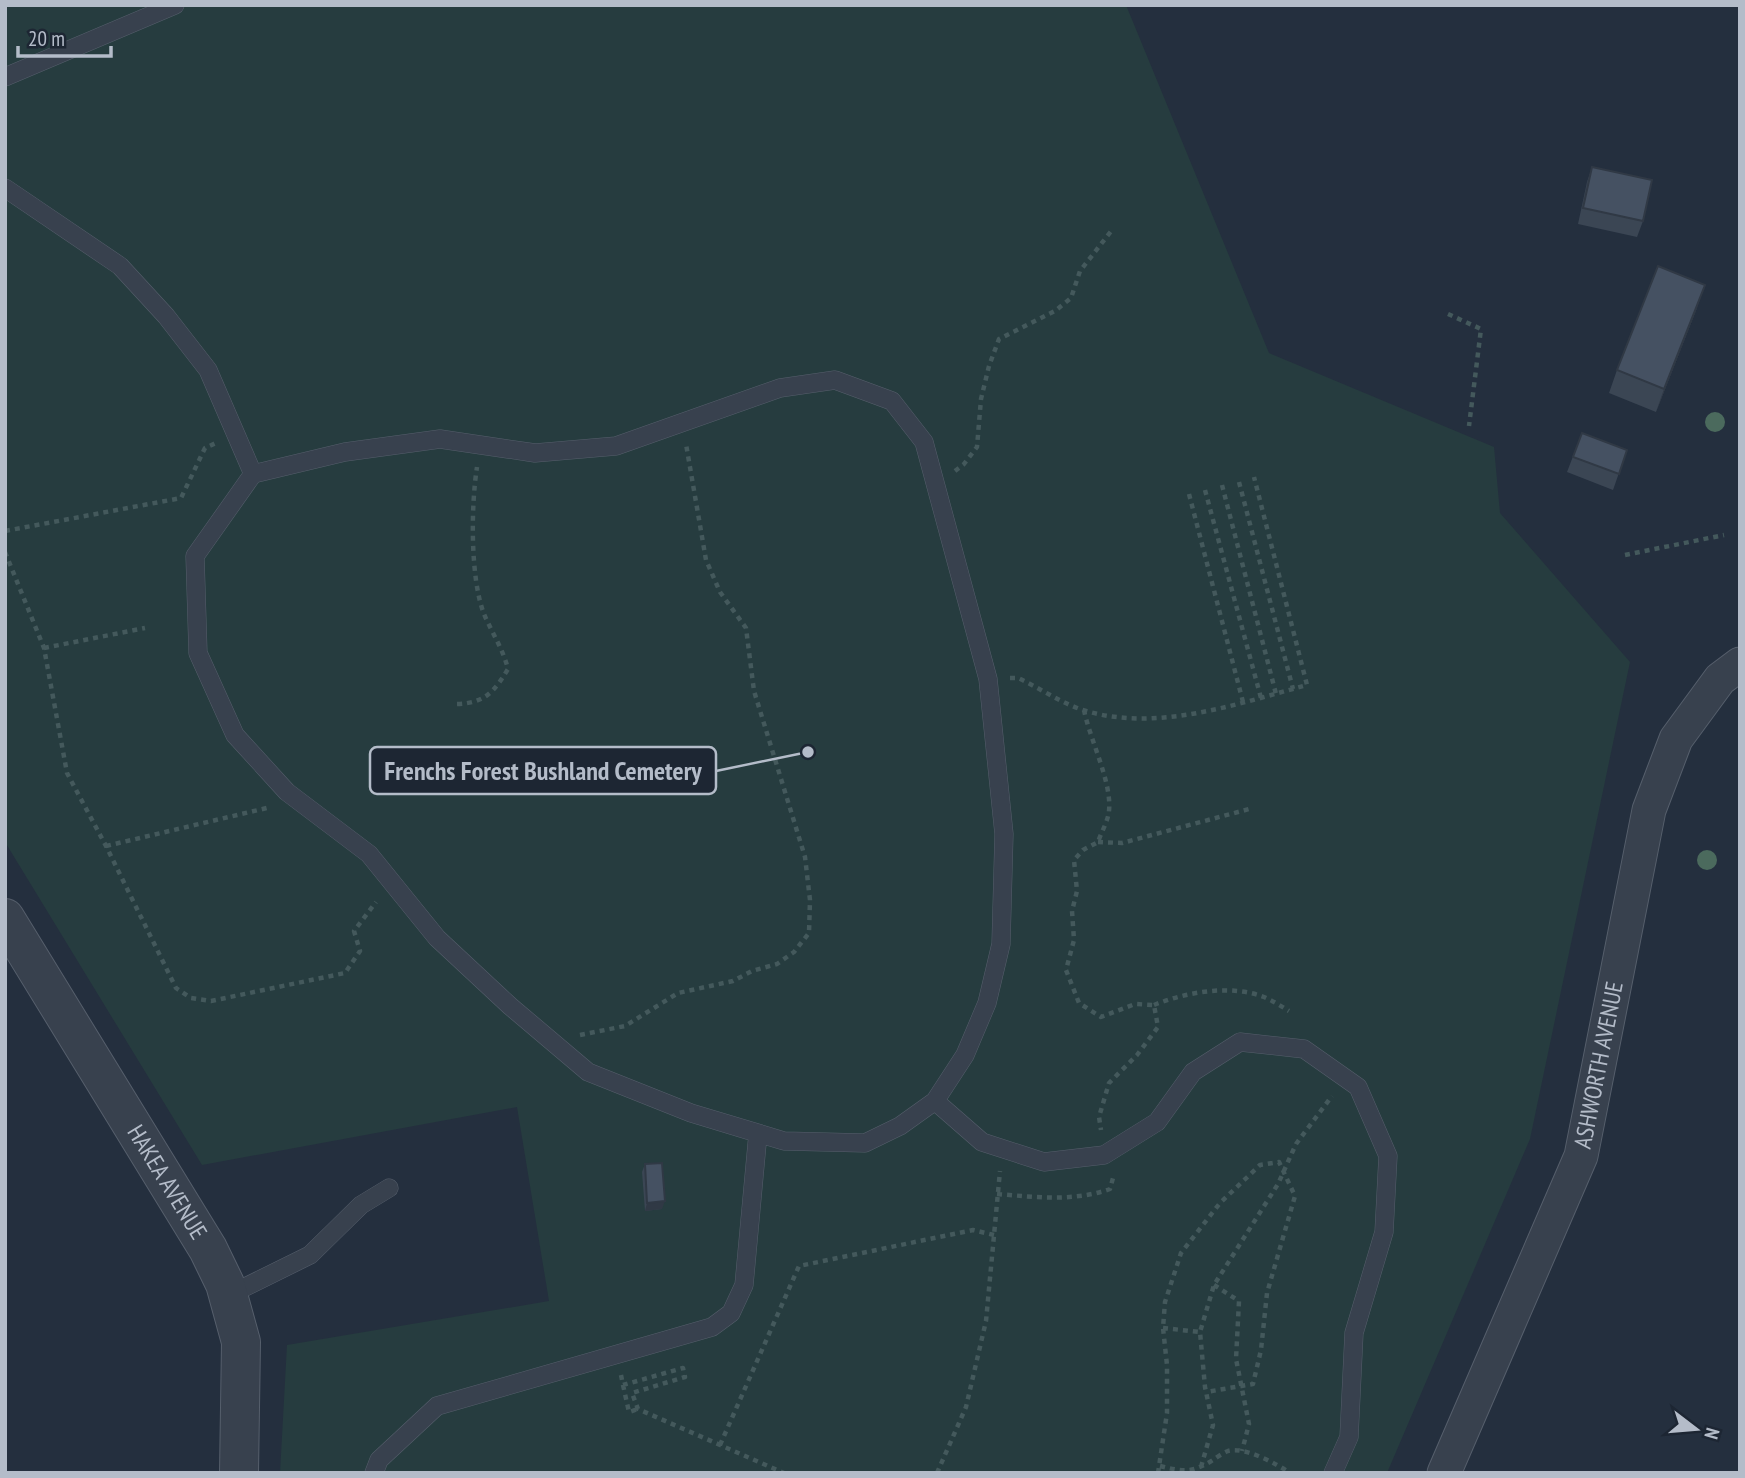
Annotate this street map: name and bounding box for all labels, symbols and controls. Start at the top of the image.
scale bar [18,14,110,58]
text: 20 m [28,25,65,52]
callout: Frenchs Forest Bushland Cemetery [370,747,716,794]
text: Frenchs Forest Bushland Cemetery [384,754,702,787]
street label: ASHWORTH AVENUE [1567,979,1630,1151]
street label: HAKEA AVENUE [121,1119,214,1245]
north arrow [1661,1394,1731,1464]
text: N [1699,1425,1725,1442]

